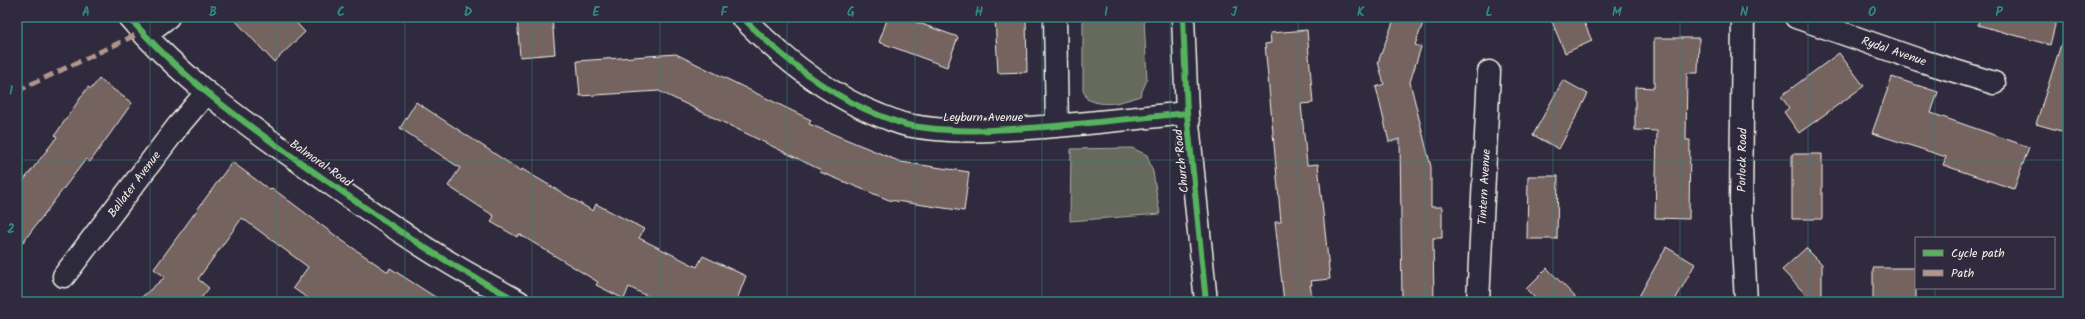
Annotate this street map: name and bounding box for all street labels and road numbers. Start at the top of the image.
street label: Rydal Avenue [1859,32,1929,72]
street label: Leyburn Avenue [943,108,1024,127]
street label: Church Road [1169,127,1194,194]
street label: Porlock Road [1732,127,1753,192]
street label: Balmoral Road [286,135,357,193]
street label: Ballater Avenue [103,147,166,222]
street label: Tintern Avenue [1473,148,1496,226]

